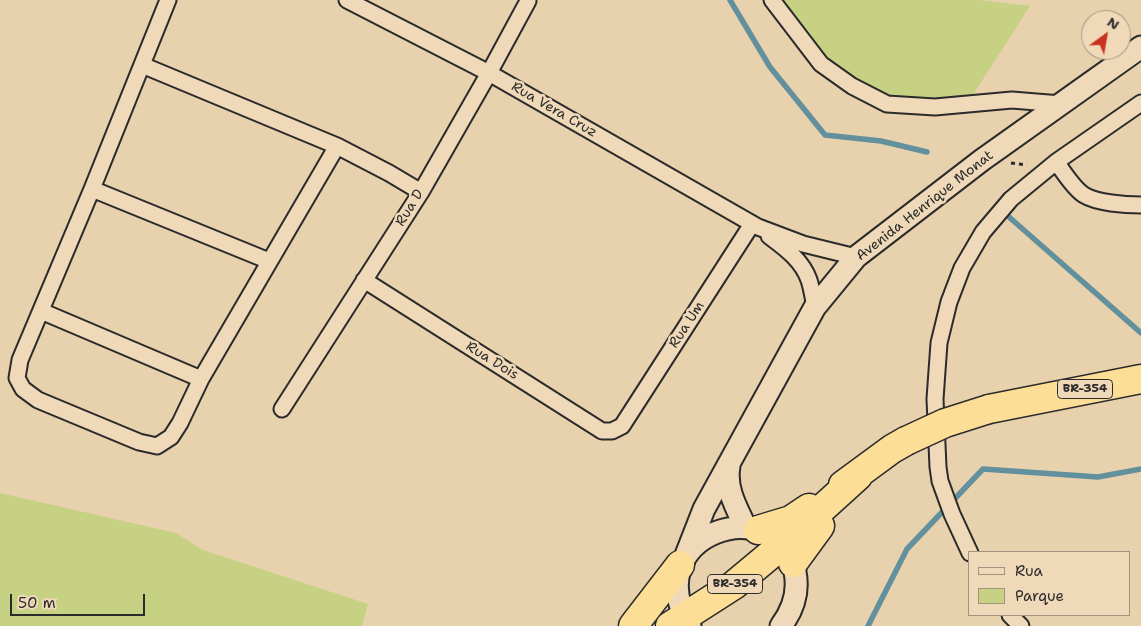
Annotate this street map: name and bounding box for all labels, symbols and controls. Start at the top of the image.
north arrow [1081,10,1131,60]
text: N [1104,13,1123,34]
street label: Rua Vera Cruz [508,79,600,141]
street label: Avenida Henrique Monat [853,147,997,265]
street label: Rua D [392,187,428,229]
street label: Rua Um [666,299,708,351]
street label: Rua Dois [463,338,521,384]
road number: BR-354 [1058,379,1112,398]
legend [968,551,1131,616]
text: Rua [1015,561,1043,581]
road number: BR-354 [708,574,762,594]
scale bar [12,584,148,616]
text: Parque [1015,586,1064,606]
text: 50 m [18,593,56,613]

